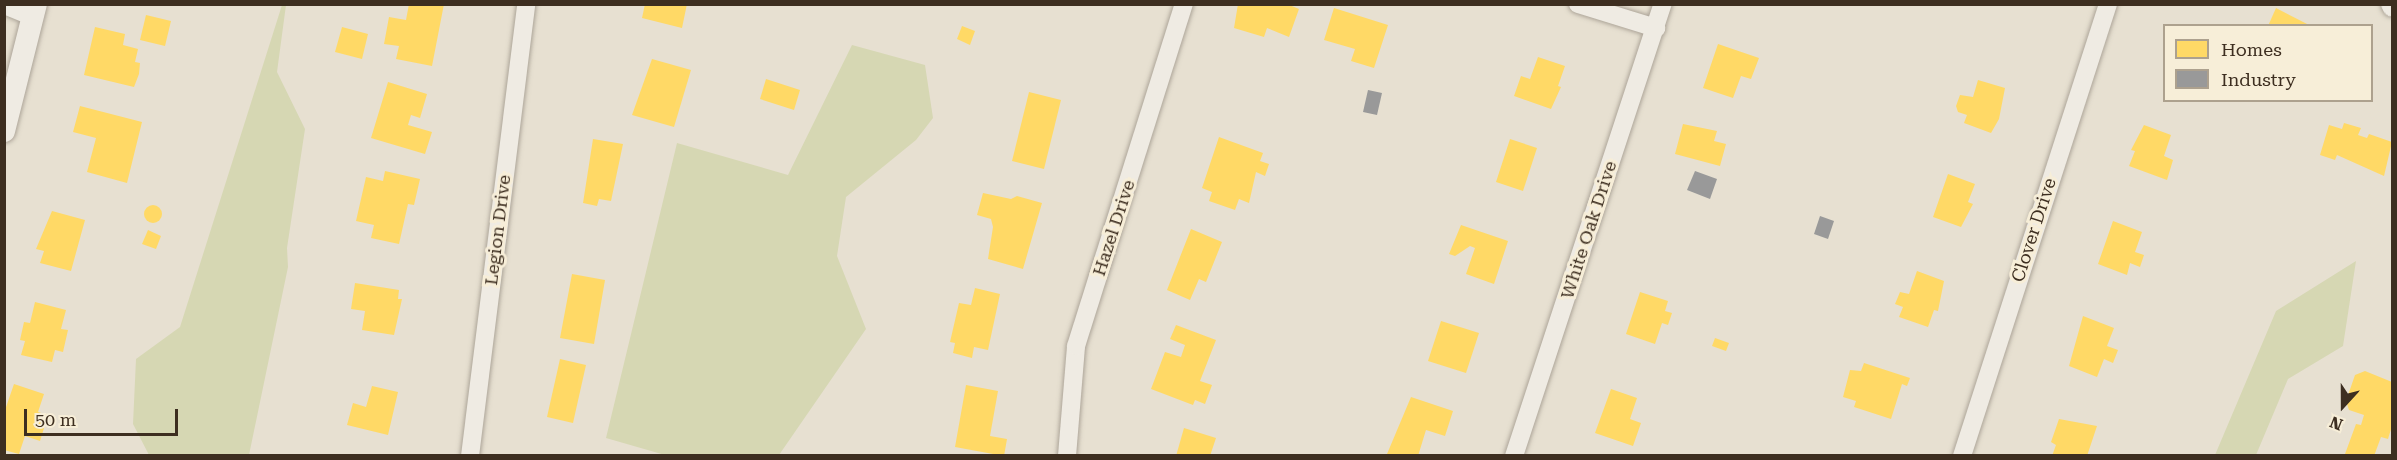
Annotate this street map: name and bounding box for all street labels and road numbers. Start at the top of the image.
street label: White Oak Drive [1557,158,1621,302]
street label: Legion Drive [481,173,515,287]
street label: Clover Drive [2007,175,2061,285]
street label: Hazel Drive [1088,177,1140,279]

